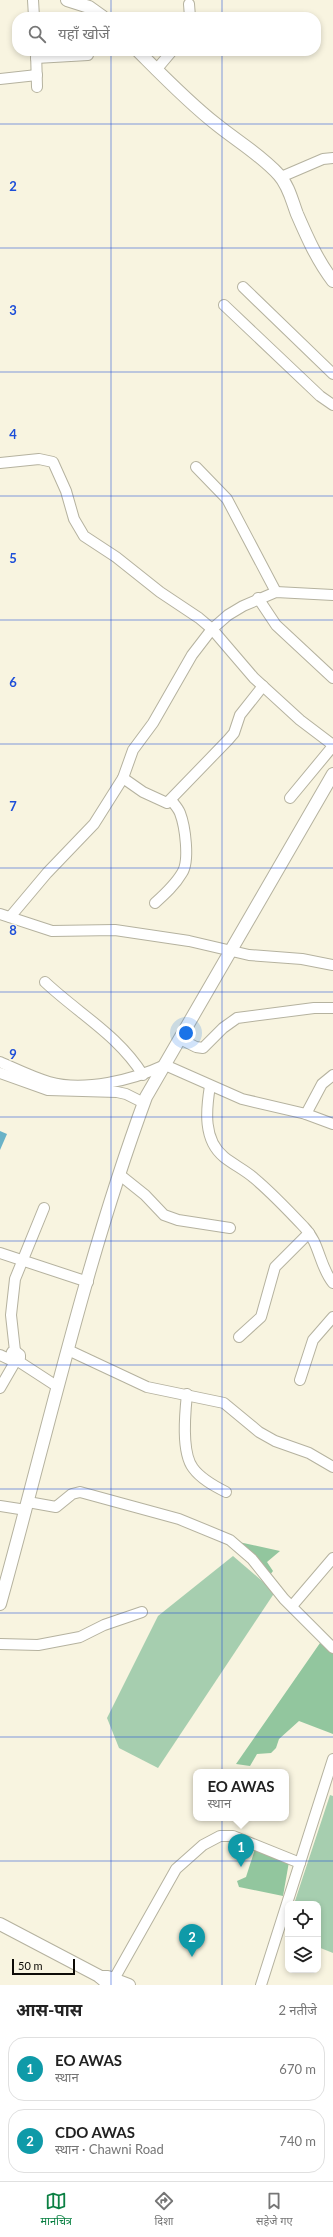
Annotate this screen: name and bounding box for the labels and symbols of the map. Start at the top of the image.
text: 2 [9,178,17,194]
text: 3 [9,302,17,318]
text: 4 [9,426,17,442]
text: 5 [9,550,17,566]
text: 6 [9,674,17,690]
text: 7 [9,798,17,814]
text: 8 [9,922,17,938]
your location [176,1023,196,1043]
text: 9 [9,1046,17,1062]
pin: 1 [228,1834,254,1867]
pin: 2 [179,1924,205,1957]
scale bar [12,1957,75,1976]

